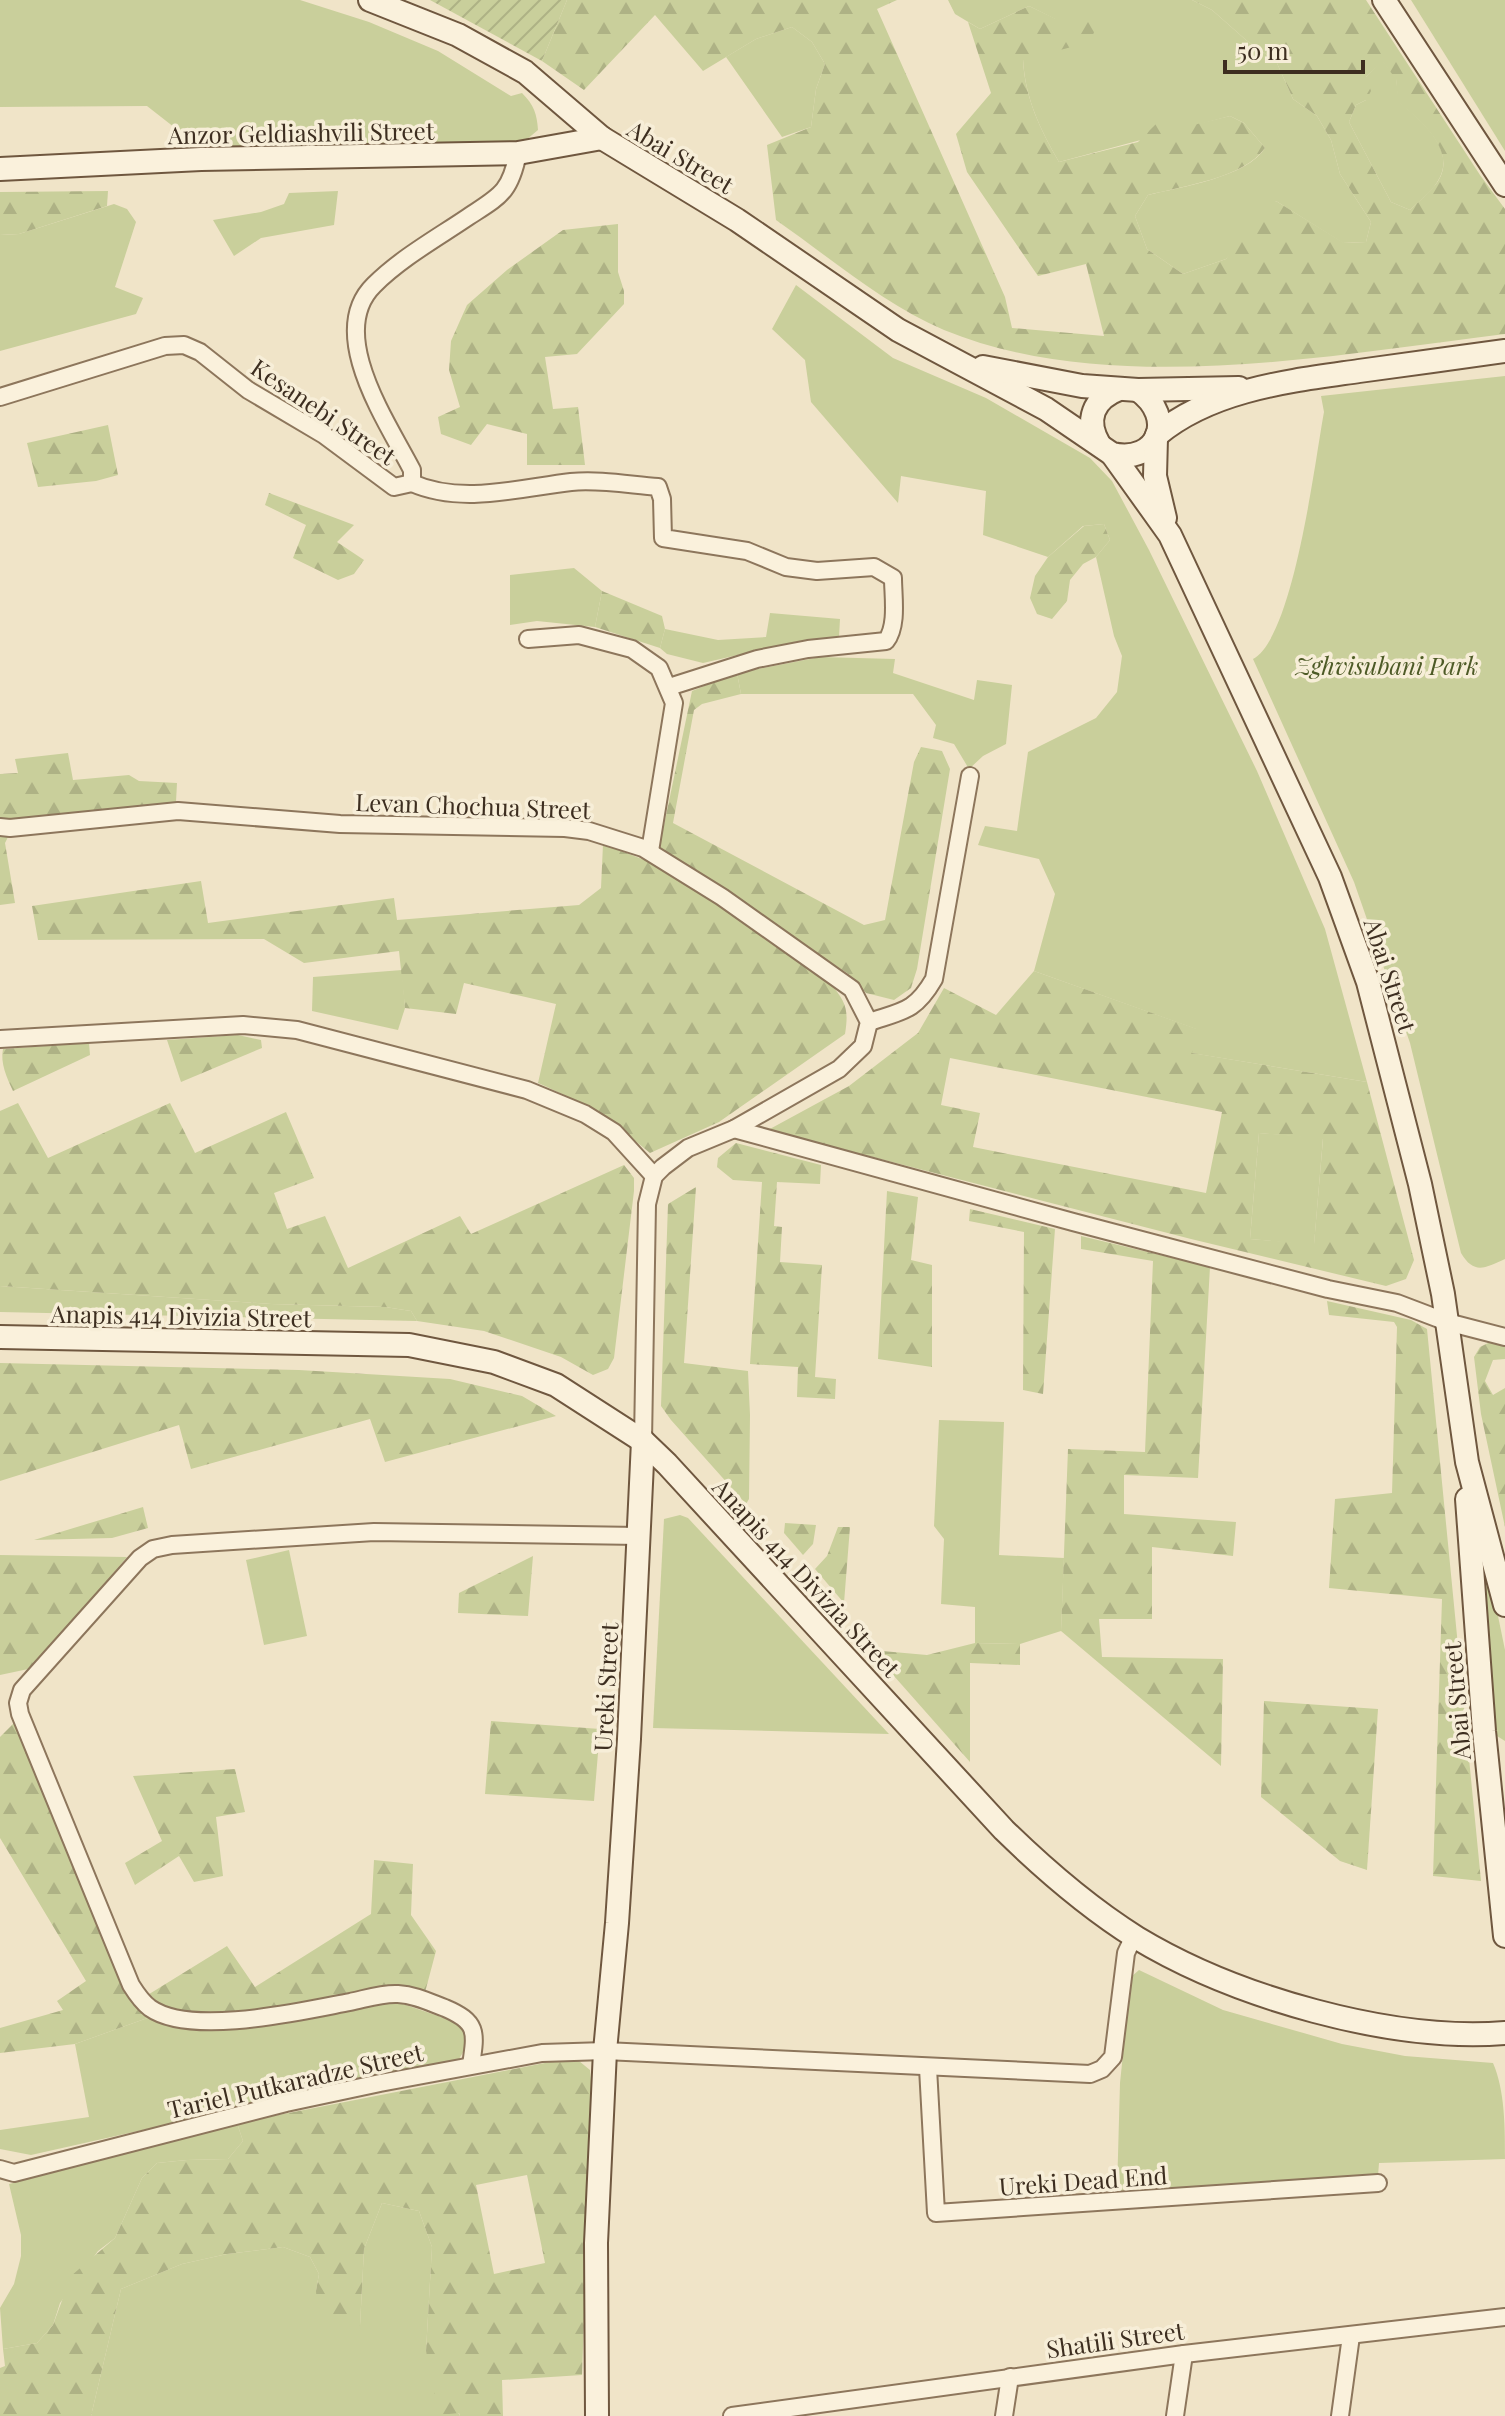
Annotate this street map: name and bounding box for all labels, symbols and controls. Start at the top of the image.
scale bar [1225,24,1363,74]
text: 50 m [1237,34,1289,66]
street label: Abai Street [621,111,740,200]
street label: Anzor Geldiashvili Street [167,114,435,150]
street label: Kesanebi Street [245,351,403,472]
park label: Zghvisubani Park [1295,649,1478,681]
street label: Levan Chochua Street [355,785,592,825]
street label: Abai Street [1357,913,1425,1037]
street label: Anapis 414 Divizia Street [49,1297,312,1333]
street label: Anapis 414 Divizia Street [706,1470,908,1684]
street label: Ureki Street [586,1621,624,1752]
street label: Abai Street [1435,1640,1477,1762]
street label: Tariel Putkaradze Street [164,2035,426,2125]
street label: Ureki Dead End [998,2158,1168,2202]
street label: Shatili Street [1044,2313,1186,2365]

